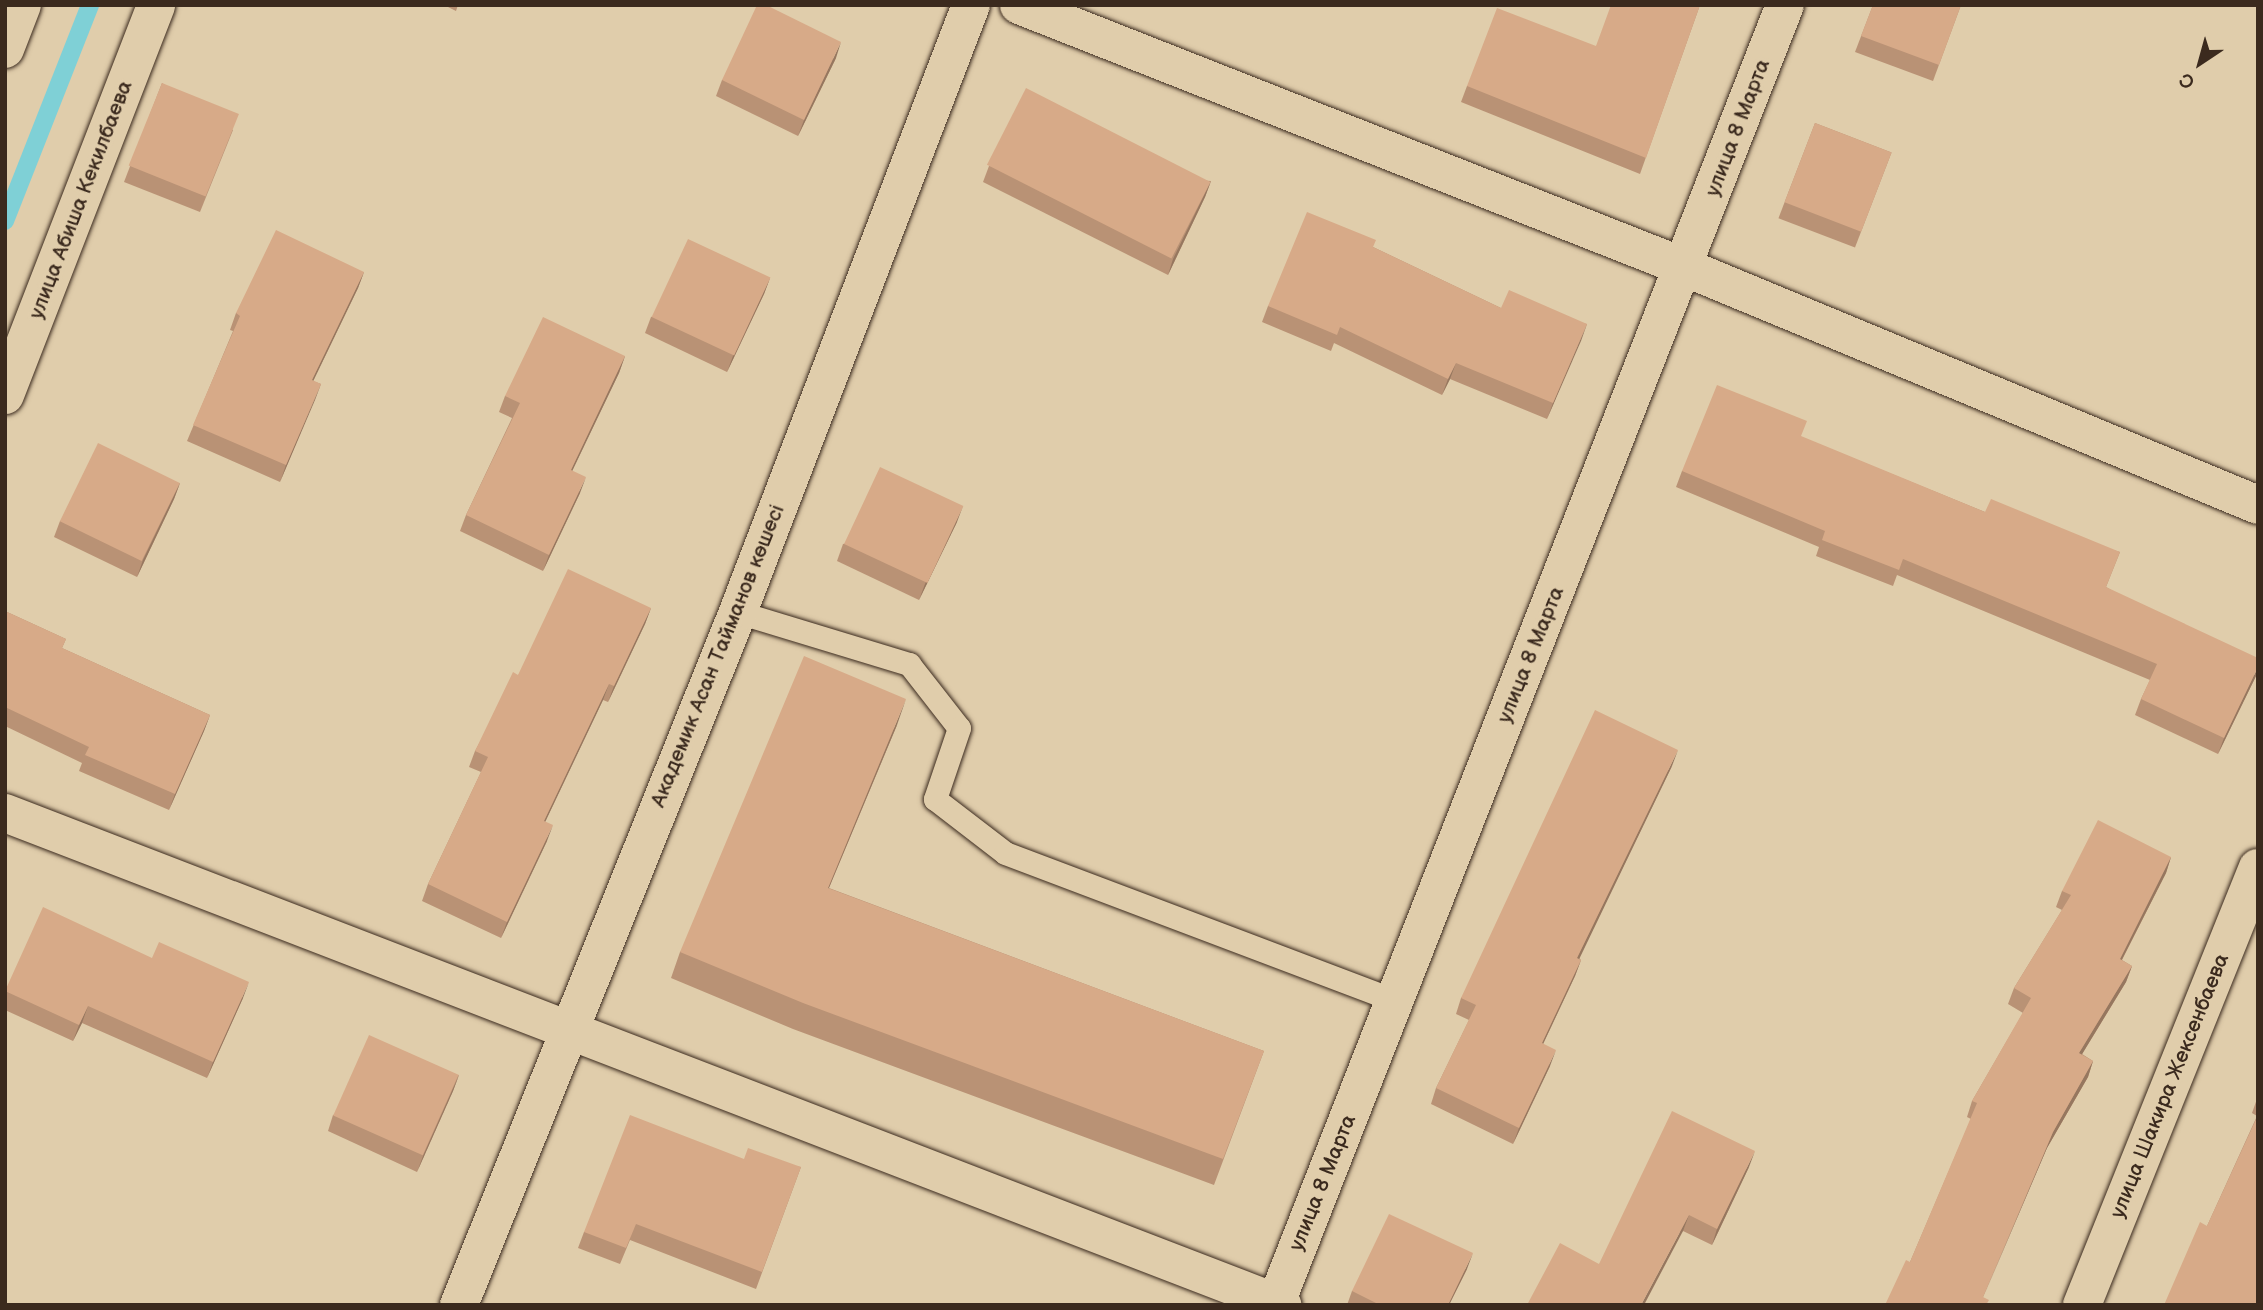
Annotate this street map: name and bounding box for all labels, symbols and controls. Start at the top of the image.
north arrow [2165,28,2235,98]
street label: улица 8 Марта [1700,56,1776,200]
text: С [2175,67,2199,94]
street label: улица Абиша Кекилбаева [24,77,138,323]
street label: Академик Асан Тайманов көшесі [646,501,790,811]
street label: улица 8 Марта [1492,583,1570,727]
street label: улица Шакира Жексенбаева [2105,950,2235,1222]
street label: улица 8 Марта [1284,1111,1362,1255]

